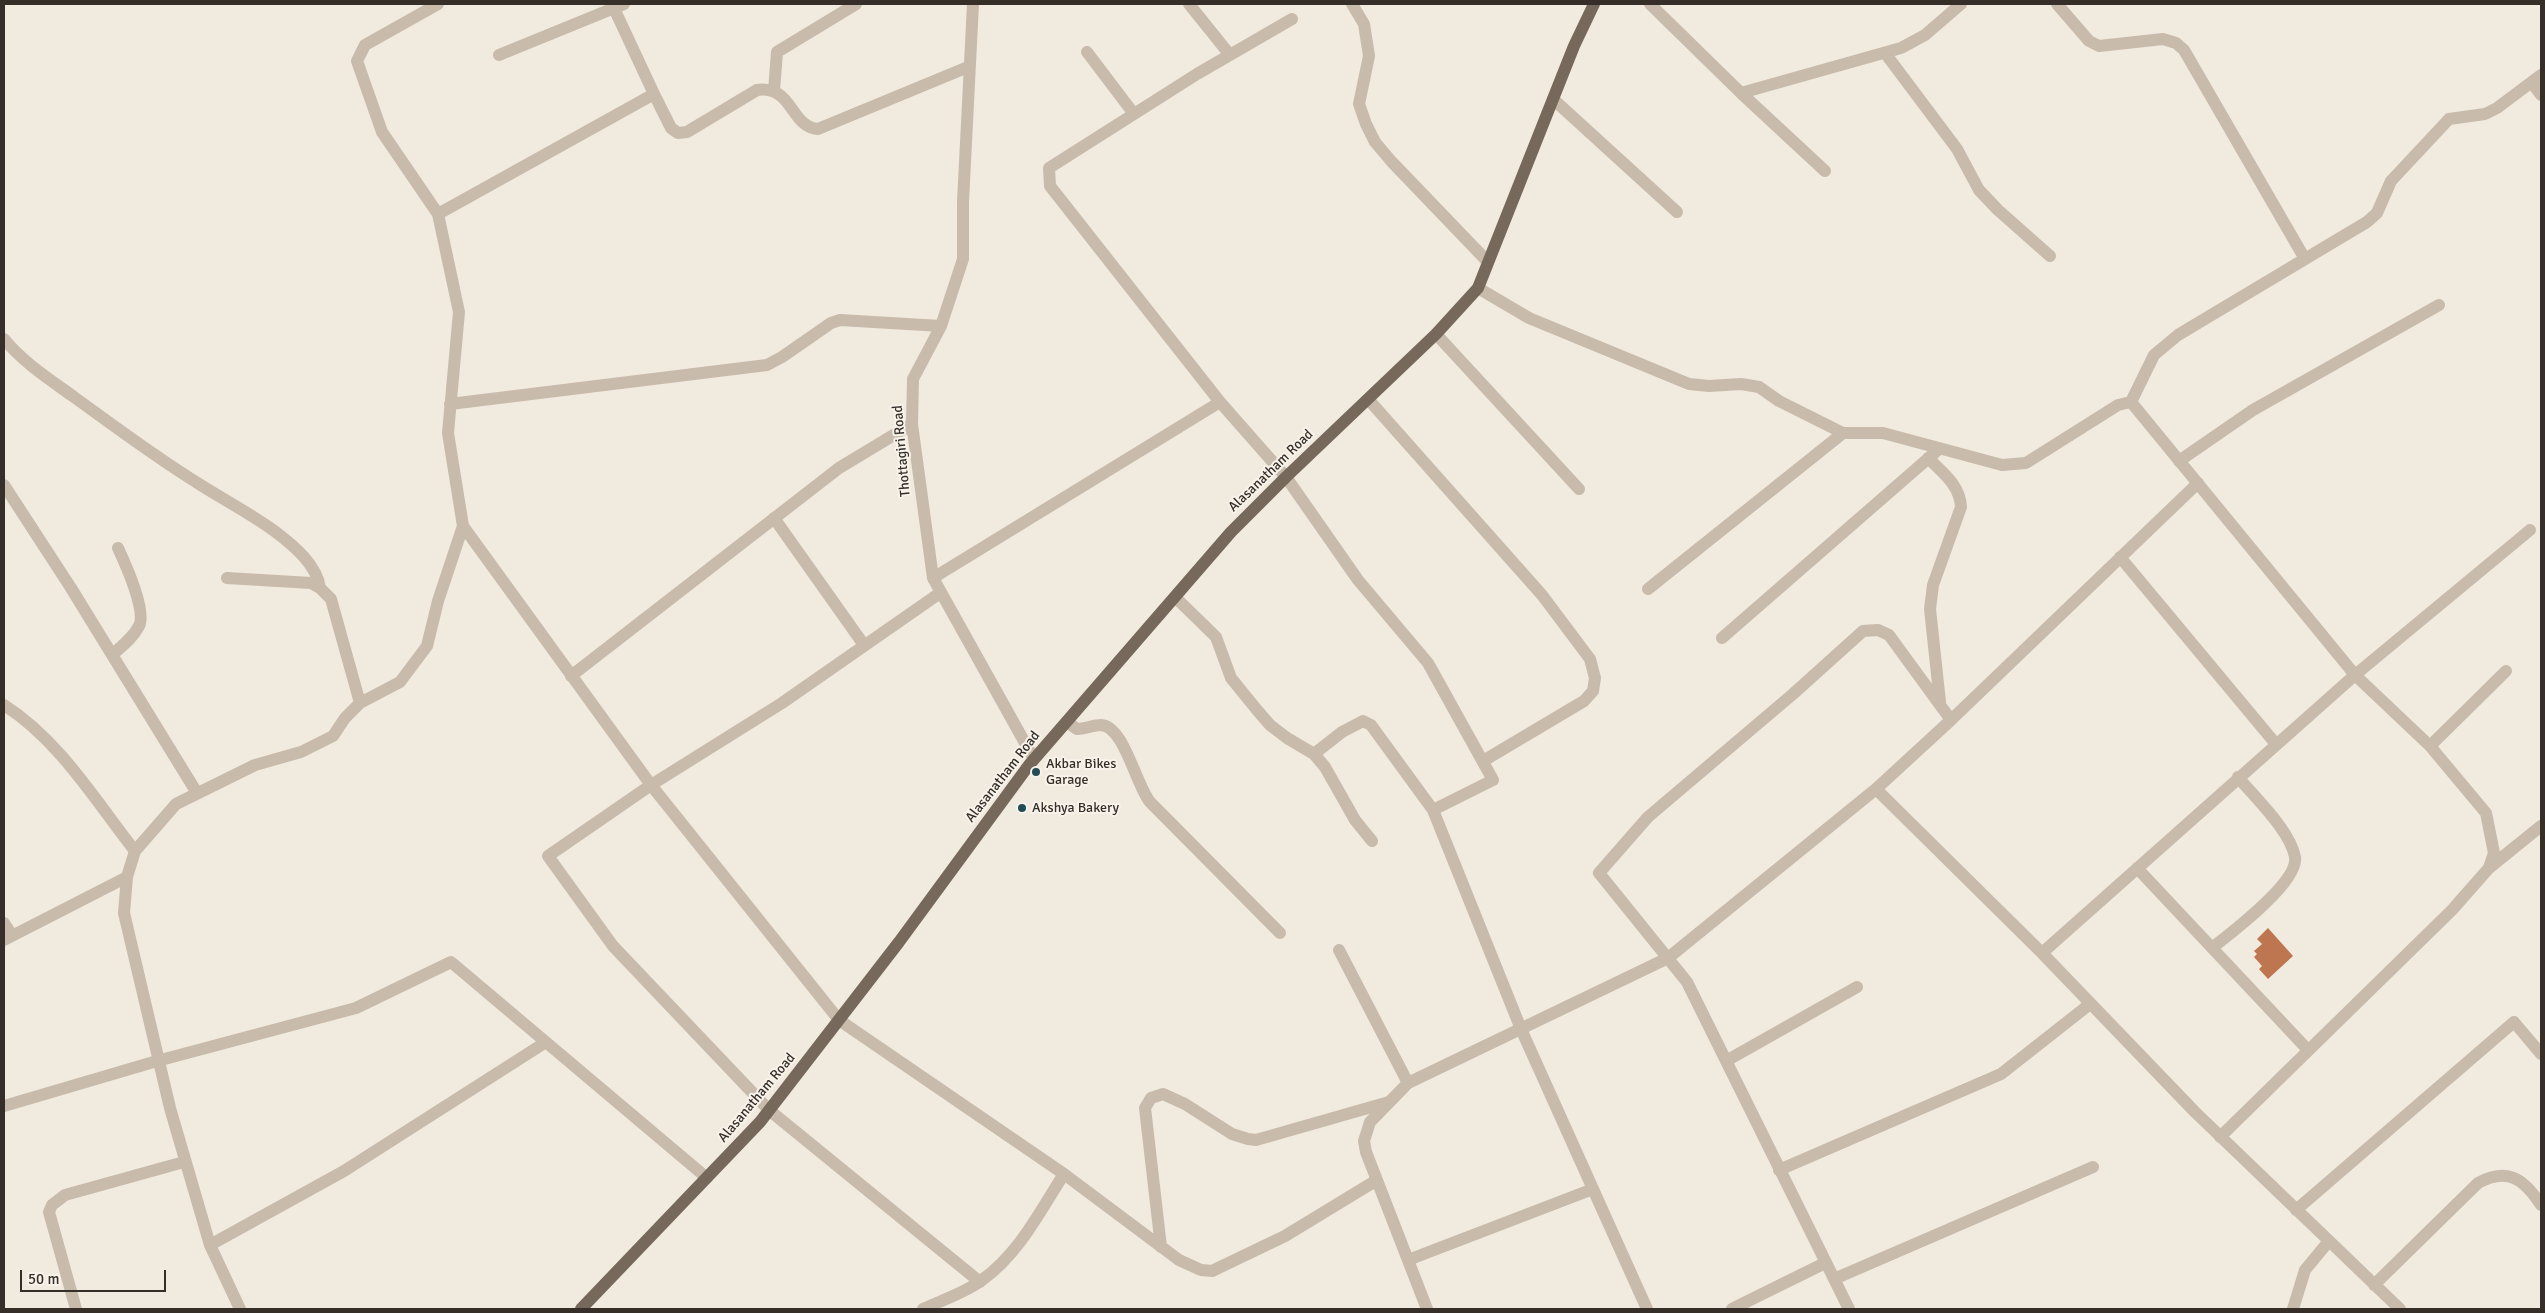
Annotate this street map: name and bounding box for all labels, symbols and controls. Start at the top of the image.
street label: Thottagiri Road [890,405,914,497]
street label: Alasanatham Road [1225,426,1317,516]
street label: Alasanatham Road [962,728,1044,826]
place label: Akbar Bikes Garage [1046,756,1116,789]
marker: Akbar Bikes Garage [1030,766,1042,778]
place label: Akshya Bakery [1032,800,1119,816]
marker: Akshya Bakery [1016,802,1028,814]
street label: Alasanatham Road [715,1050,799,1146]
scale bar [22,1260,169,1292]
text: 50 m [28,1270,59,1288]

